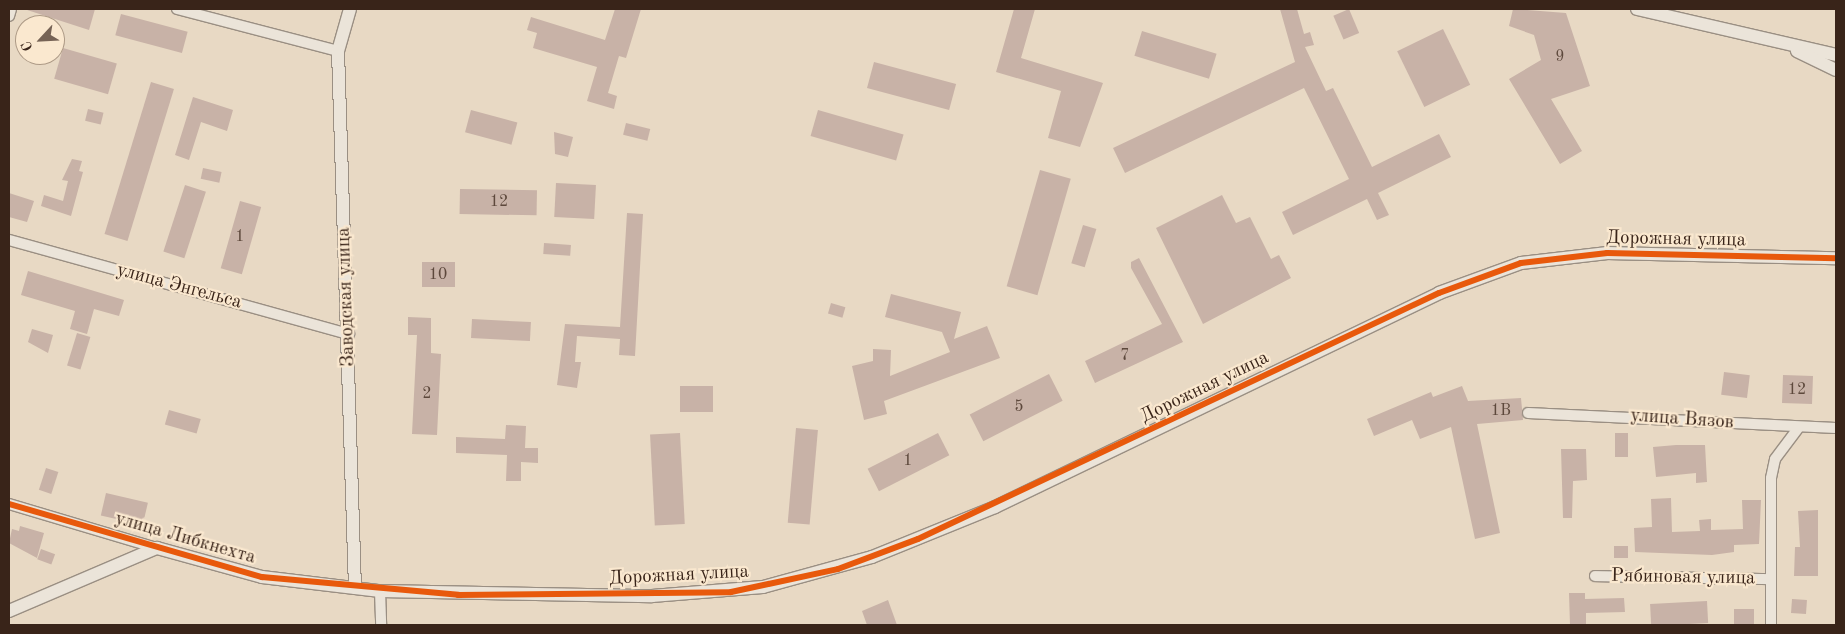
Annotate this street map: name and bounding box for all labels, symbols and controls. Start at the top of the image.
north arrow [15,15,65,65]
text: С [19,39,36,53]
house number: 9 [1555,47,1565,67]
house number: 12 [490,192,508,212]
house number: 1 [235,227,245,247]
street label: Заводская улица [333,227,361,367]
street label: Дорожная улица [1606,227,1746,253]
street label: улица Энгельса [114,259,244,315]
house number: 10 [429,265,447,285]
house number: 7 [1120,346,1130,366]
street label: Дорожная улица [1137,347,1273,429]
house number: 12 [1788,380,1806,400]
house number: 2 [422,384,432,404]
house number: 5 [1014,397,1024,417]
house number: 1В [1491,401,1511,421]
street label: улица Вязов [1629,405,1735,435]
house number: 1 [903,451,913,471]
street label: улица Либкнехта [112,508,258,570]
street label: Дорожная улица [609,561,749,591]
street label: Рябиновая улица [1611,565,1755,591]

